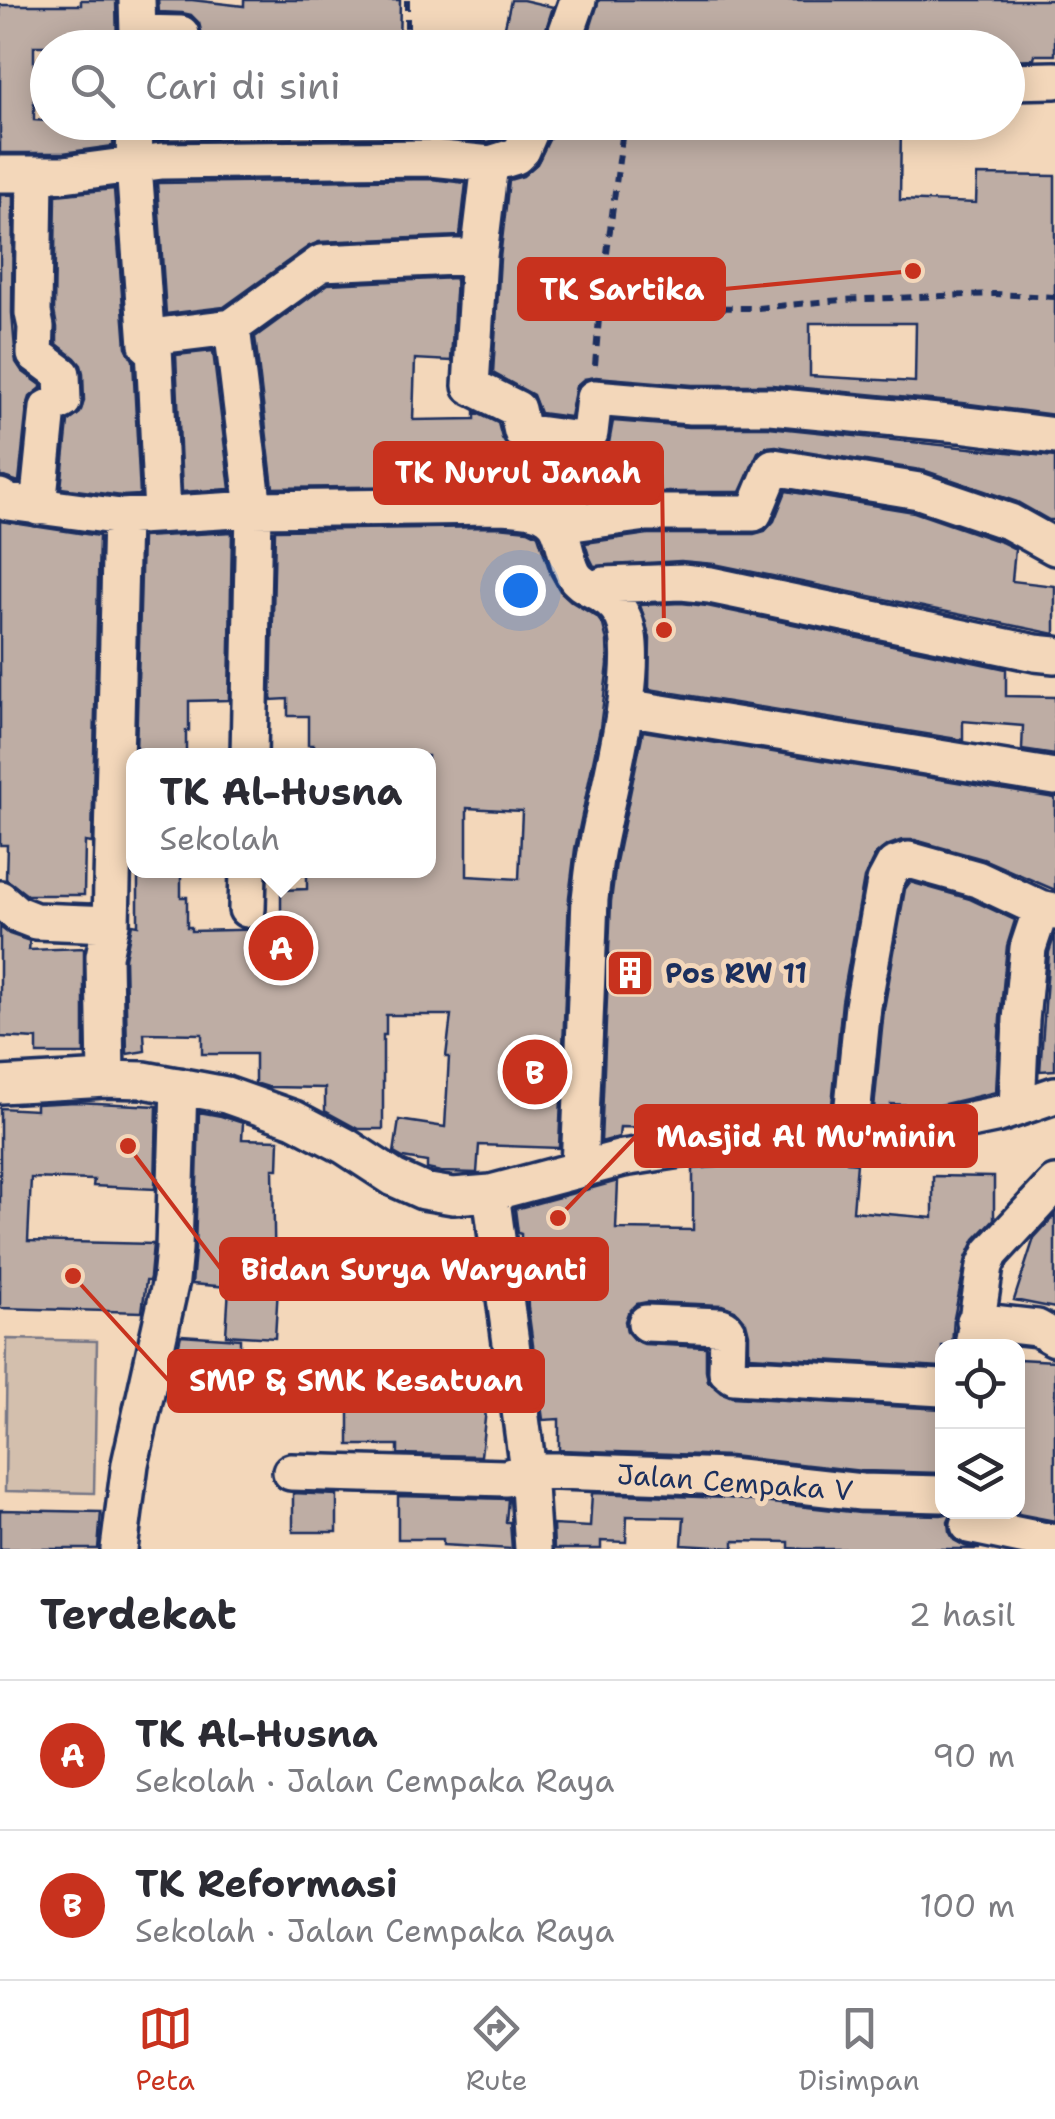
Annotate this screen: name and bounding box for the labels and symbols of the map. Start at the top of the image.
callout: TK Sartika [519,259,724,319]
text: TK Sartika [539,269,705,310]
callout: TK Nurul Janah [375,443,662,503]
text: TK Nurul Janah [395,452,641,493]
your location [495,565,546,616]
pin: A [248,910,314,986]
building icon: Pos RW 11 [604,947,656,999]
place label: Pos RW 11 [665,954,807,992]
pin: B [502,1034,568,1110]
callout: Masjid Al Mu'minin [636,1106,976,1166]
text: Masjid Al Mu'minin [656,1116,956,1157]
callout: Bidan Surya Waryanti [221,1239,607,1299]
text: Bidan Surya Waryanti [241,1249,587,1290]
callout: SMP & SMK Kesatuan [169,1351,543,1411]
text: SMP & SMK Kesatuan [189,1360,523,1401]
street label: Jalan Cempaka V [616,1455,855,1509]

